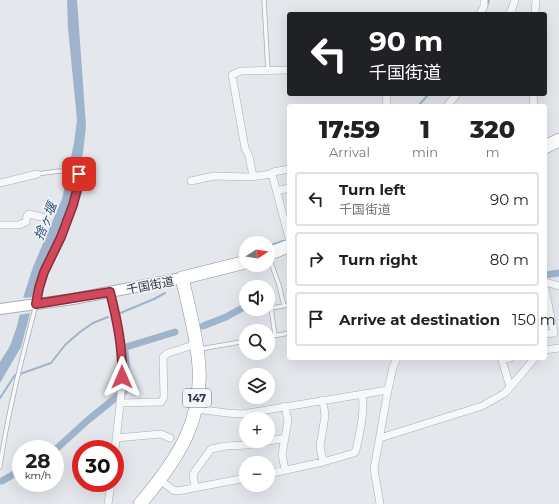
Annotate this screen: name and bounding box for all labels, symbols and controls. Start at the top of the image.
text: 90 m [369,24,443,58]
icon: left [303,28,355,80]
text: 千国街道 [369,62,441,84]
text: 17:59 [319,115,380,144]
text: 1 [420,115,430,144]
text: 320 [470,115,515,144]
text: Arrival [329,144,370,160]
text: min [412,144,438,160]
text: m [486,144,499,160]
pin [62,157,96,191]
icon: arrive [68,163,90,185]
text: Turn left [339,180,406,199]
icon: left [305,188,327,210]
text: 90 m [490,190,529,209]
water label: 捨ヶ堰 [30,198,60,242]
text: 千国街道 [339,201,391,217]
north arrow [239,236,275,272]
map controls [239,236,275,492]
icon: right [305,248,327,270]
text: Turn right [339,250,418,269]
text: 80 m [490,250,529,269]
street label: 千国街道 [125,273,175,297]
button: sound [239,280,275,316]
icon: arrive [305,308,327,330]
text: Arrive at destination [339,310,500,329]
text: 150 m [512,310,556,329]
button: search [239,324,275,360]
position arrow [101,356,143,398]
button: layers [239,368,275,404]
road number: 147 [183,389,211,407]
button: + [239,412,275,448]
speed limit sign: 30 [72,440,124,492]
text: 28 [26,449,51,473]
button: − [239,456,275,492]
text: km/h [25,469,51,482]

